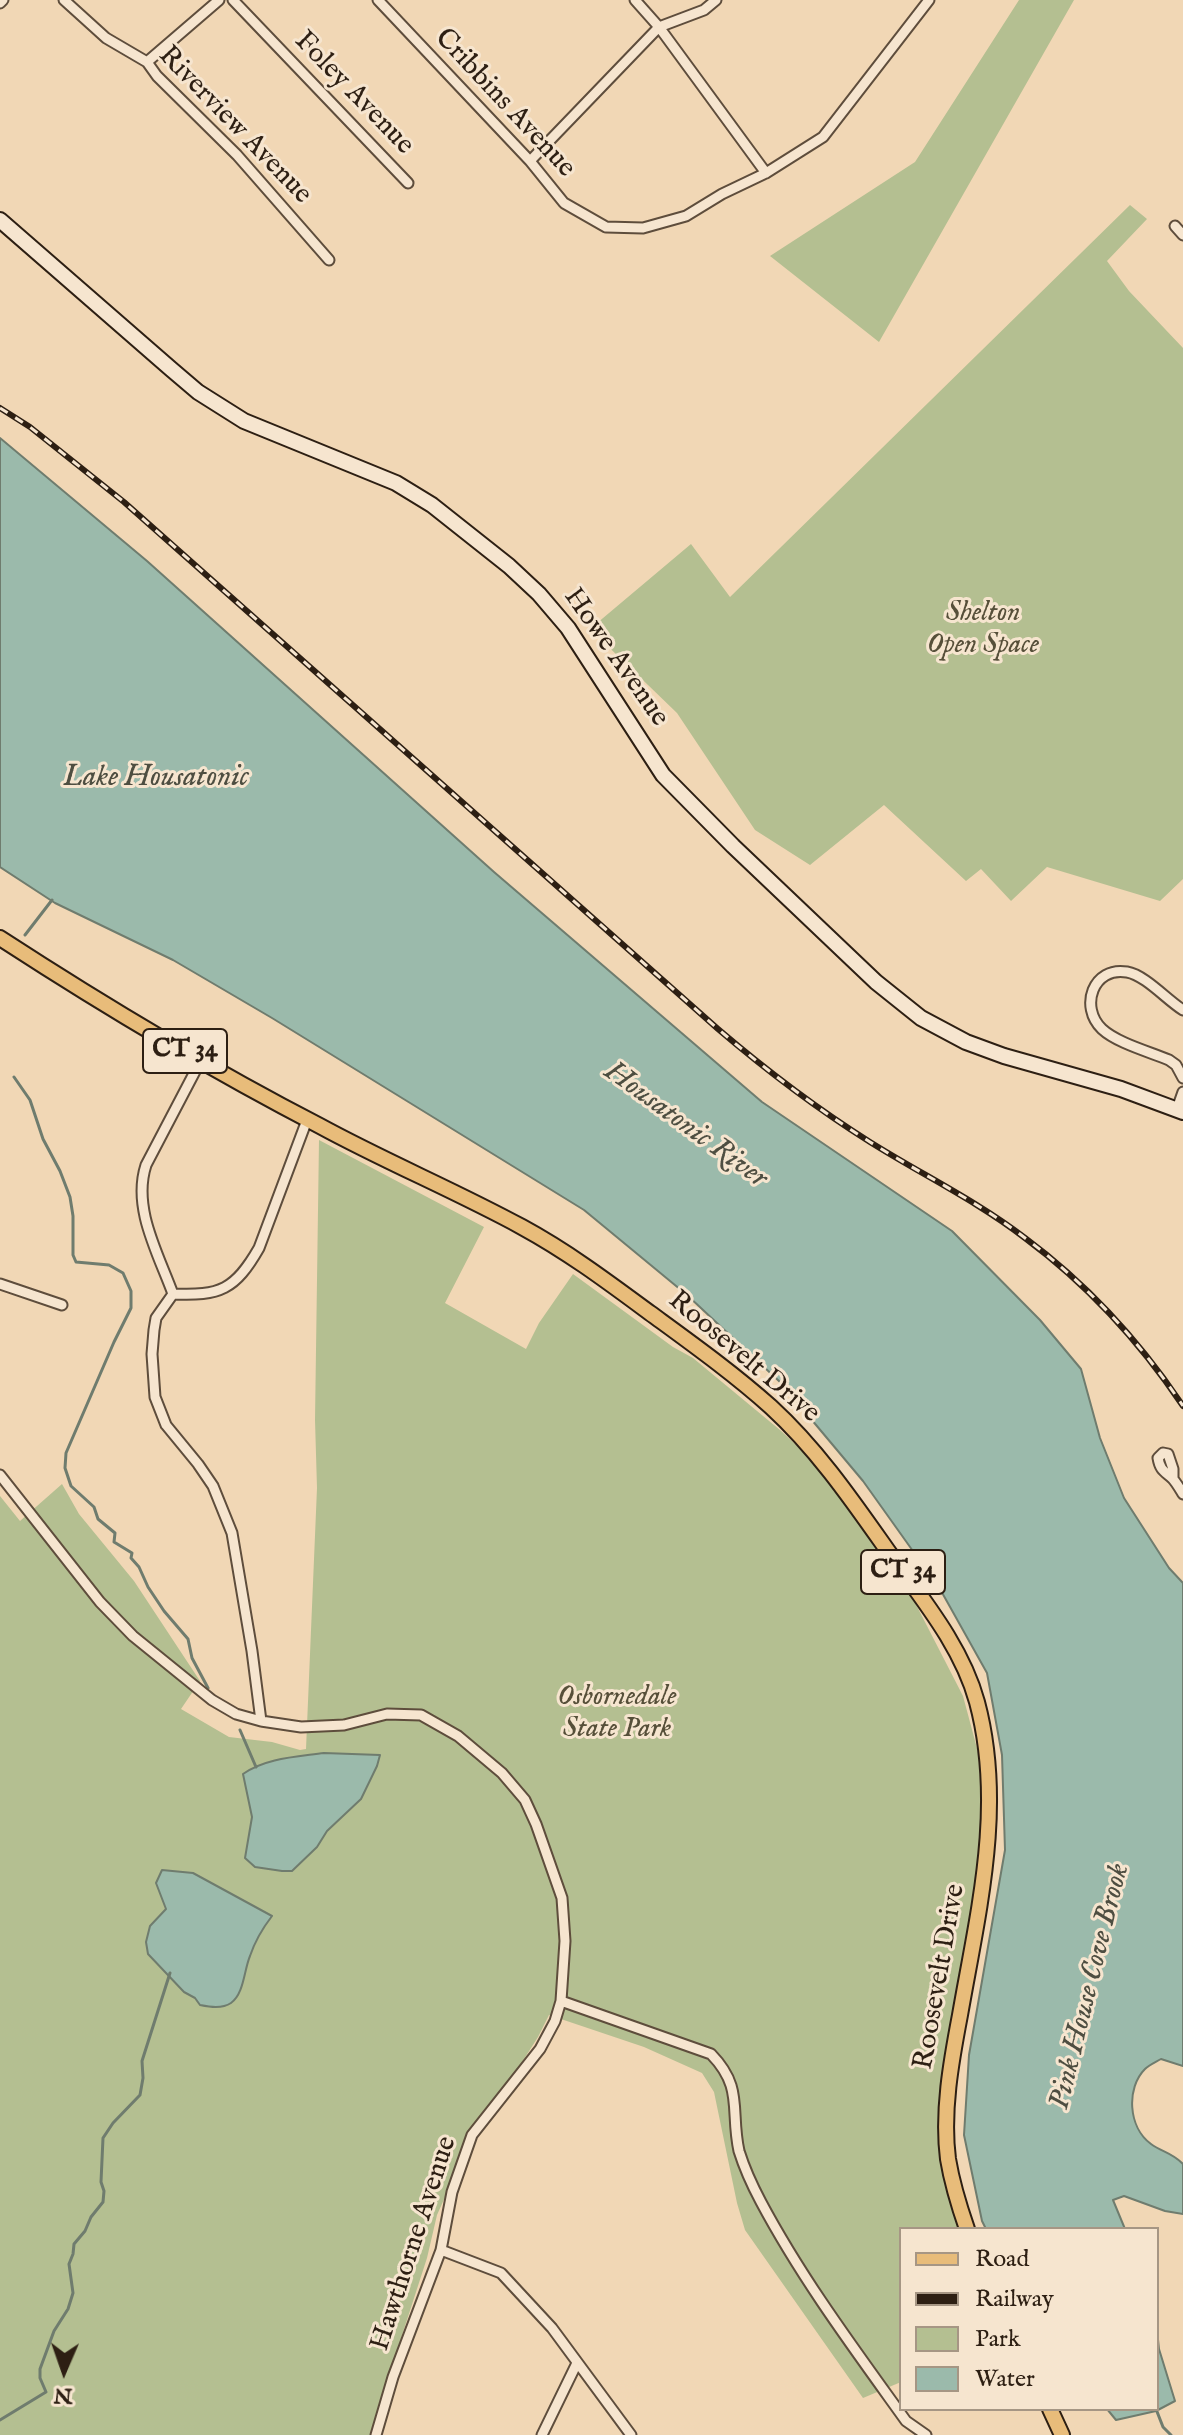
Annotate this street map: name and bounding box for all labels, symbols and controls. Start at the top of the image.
street label: Cribbins Avenue [426,23,582,185]
street label: Foley Avenue [286,25,420,163]
street label: Riverview Avenue [150,40,318,212]
street label: Howe Avenue [555,582,675,734]
park label: Shelton Open Space [927,597,1039,663]
water label: Lake Housatonic [63,761,249,797]
road number: CT 34 [143,1029,227,1073]
water label: Housatonic River [596,1055,774,1197]
street label: Roosevelt Drive [660,1285,826,1431]
road number: CT 34 [861,1550,945,1594]
park label: Osbornedale State Park [557,1681,677,1747]
water label: Pink House Cove Brook [1043,1860,1139,2114]
street label: Roosevelt Drive [908,1882,974,2072]
street label: Hawthorne Avenue [365,2133,465,2355]
legend [899,2227,1159,2411]
text: Road [975,2244,1029,2275]
text: Railway [975,2284,1054,2315]
text: Park [975,2324,1021,2355]
north arrow [24,2331,104,2411]
text: Water [975,2364,1035,2395]
text: N [53,2381,73,2409]

